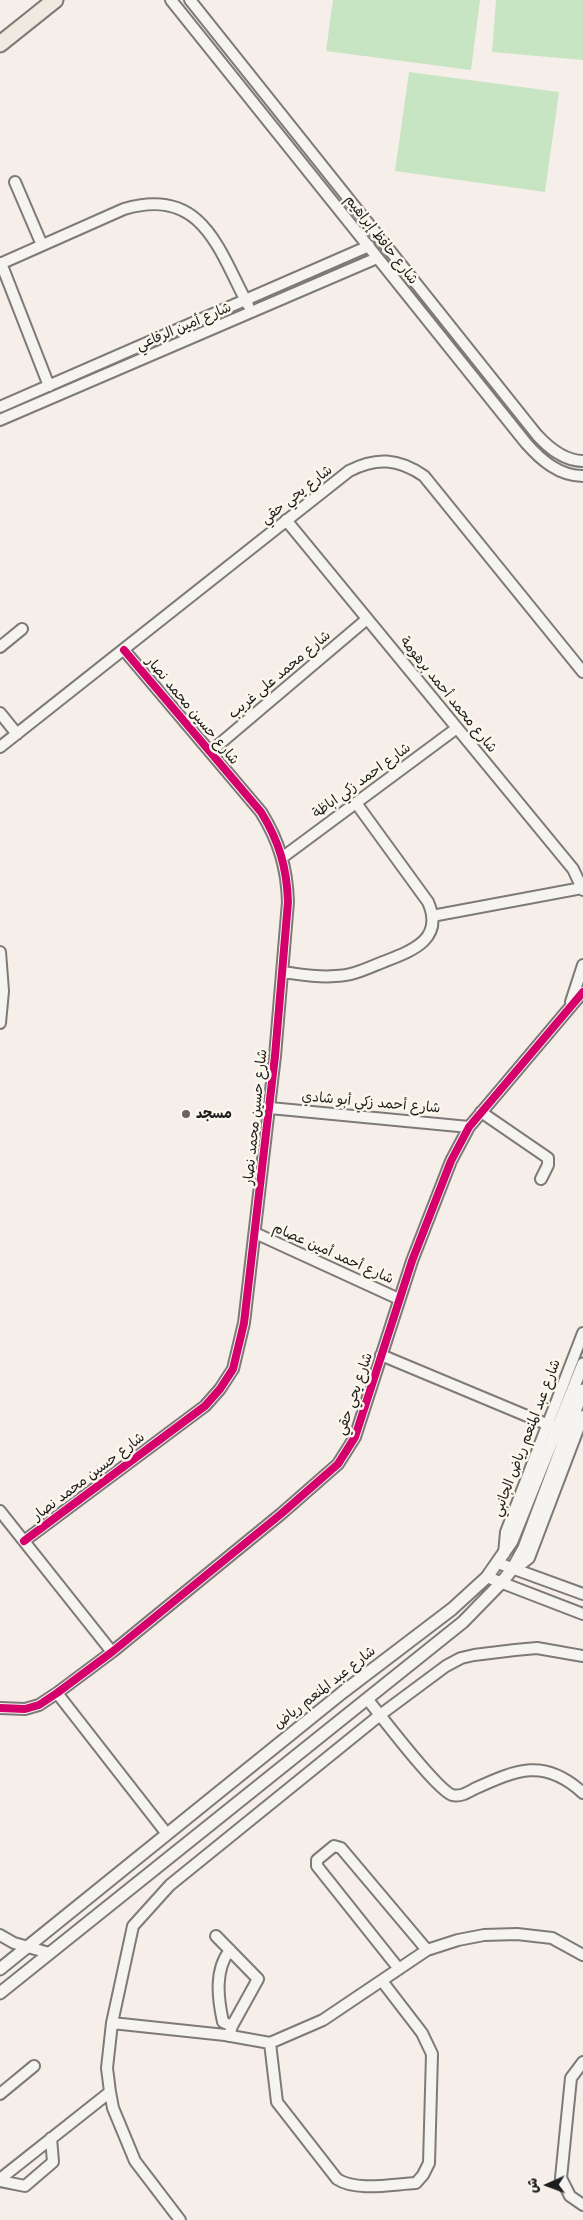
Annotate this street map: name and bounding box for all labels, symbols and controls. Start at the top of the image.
street label: شارع حافظ إبراهيم [341,192,421,288]
street label: شارع أمين الرفاعي [134,299,234,355]
street label: شارع يحي حقي [258,462,336,528]
street label: شارع محمد على غريب [225,627,335,723]
street label: شارع محمد أحمد برهومة [396,633,500,757]
street label: شارع حسين محمد نصار [142,653,242,769]
street label: شارع احمد زكي اباظة [310,740,414,822]
street label: شارع حسين محمد نصار [241,1048,271,1186]
street label: شارع أحمد زكي أبو شادي [301,1089,441,1117]
place label: مسجد [196,1106,232,1122]
marker: مسجد [180,1108,192,1120]
street label: شارع أحمد أمين عصام [270,1220,396,1288]
street label: شارع يحي حقي [333,1351,377,1437]
street label: شارع عبد المنعم رياض الجانبي [489,1357,565,1519]
street label: شارع حسين محمد نصار [30,1429,148,1525]
street label: شارع عبد المنعم رياض [271,1643,379,1733]
north arrow [523,2160,573,2210]
text: ش [520,2177,545,2194]

